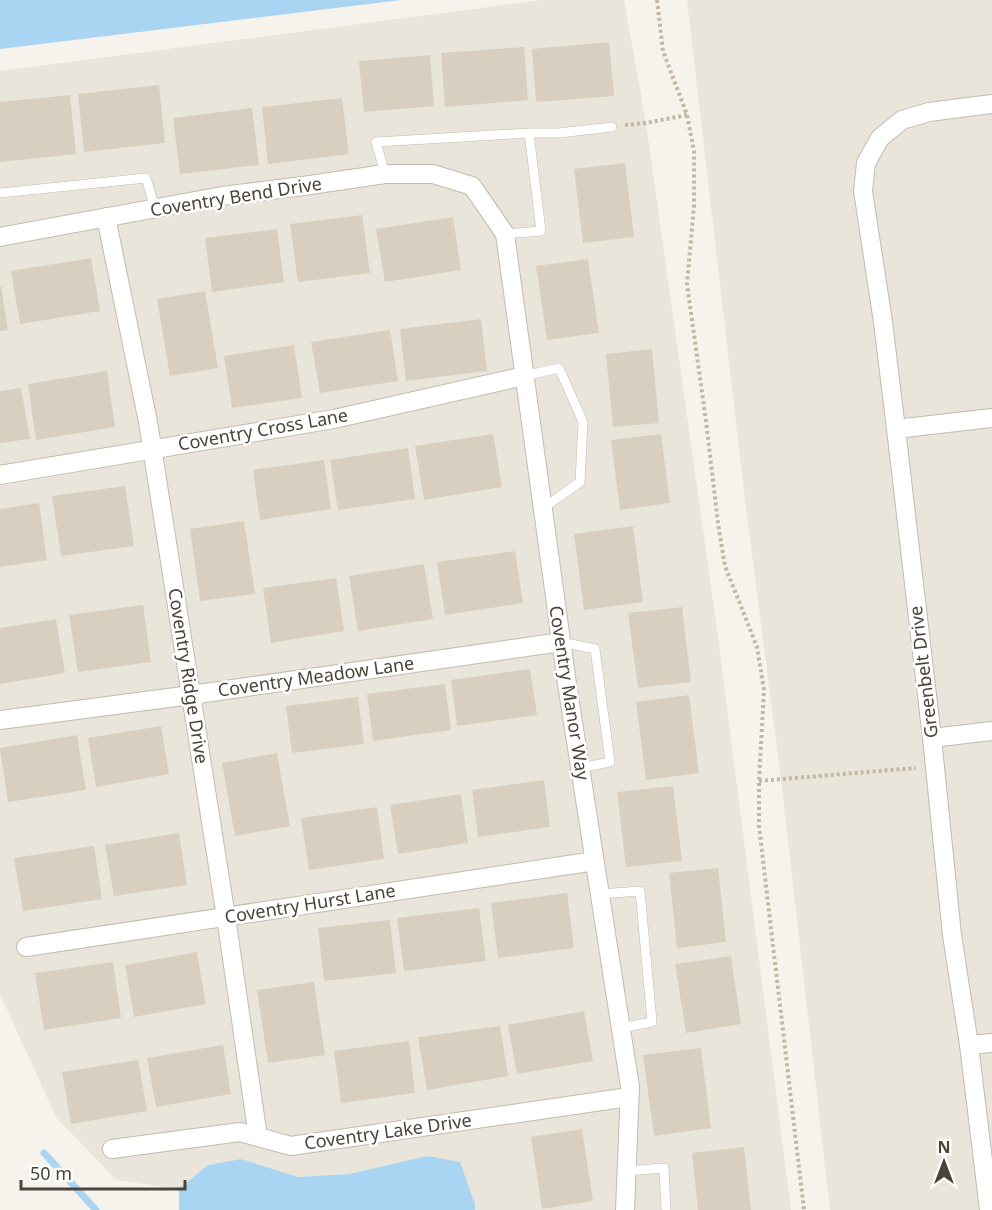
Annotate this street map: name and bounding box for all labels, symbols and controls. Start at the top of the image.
street label: Coventry Bend Drive [148,171,323,221]
street label: Coventry Cross Lane [176,402,350,456]
street label: Coventry Ridge Drive [163,586,215,765]
street label: Coventry Manor Way [544,604,596,783]
street label: Greenbelt Drive [903,605,943,740]
street label: Coventry Meadow Lane [216,650,416,702]
street label: Coventry Hurst Lane [223,878,397,928]
street label: Coventry Lake Drive [303,1107,473,1155]
north arrow [914,1132,974,1192]
text: N [937,1136,951,1158]
scale bar [21,1153,184,1191]
text: 50 m [30,1161,72,1185]

